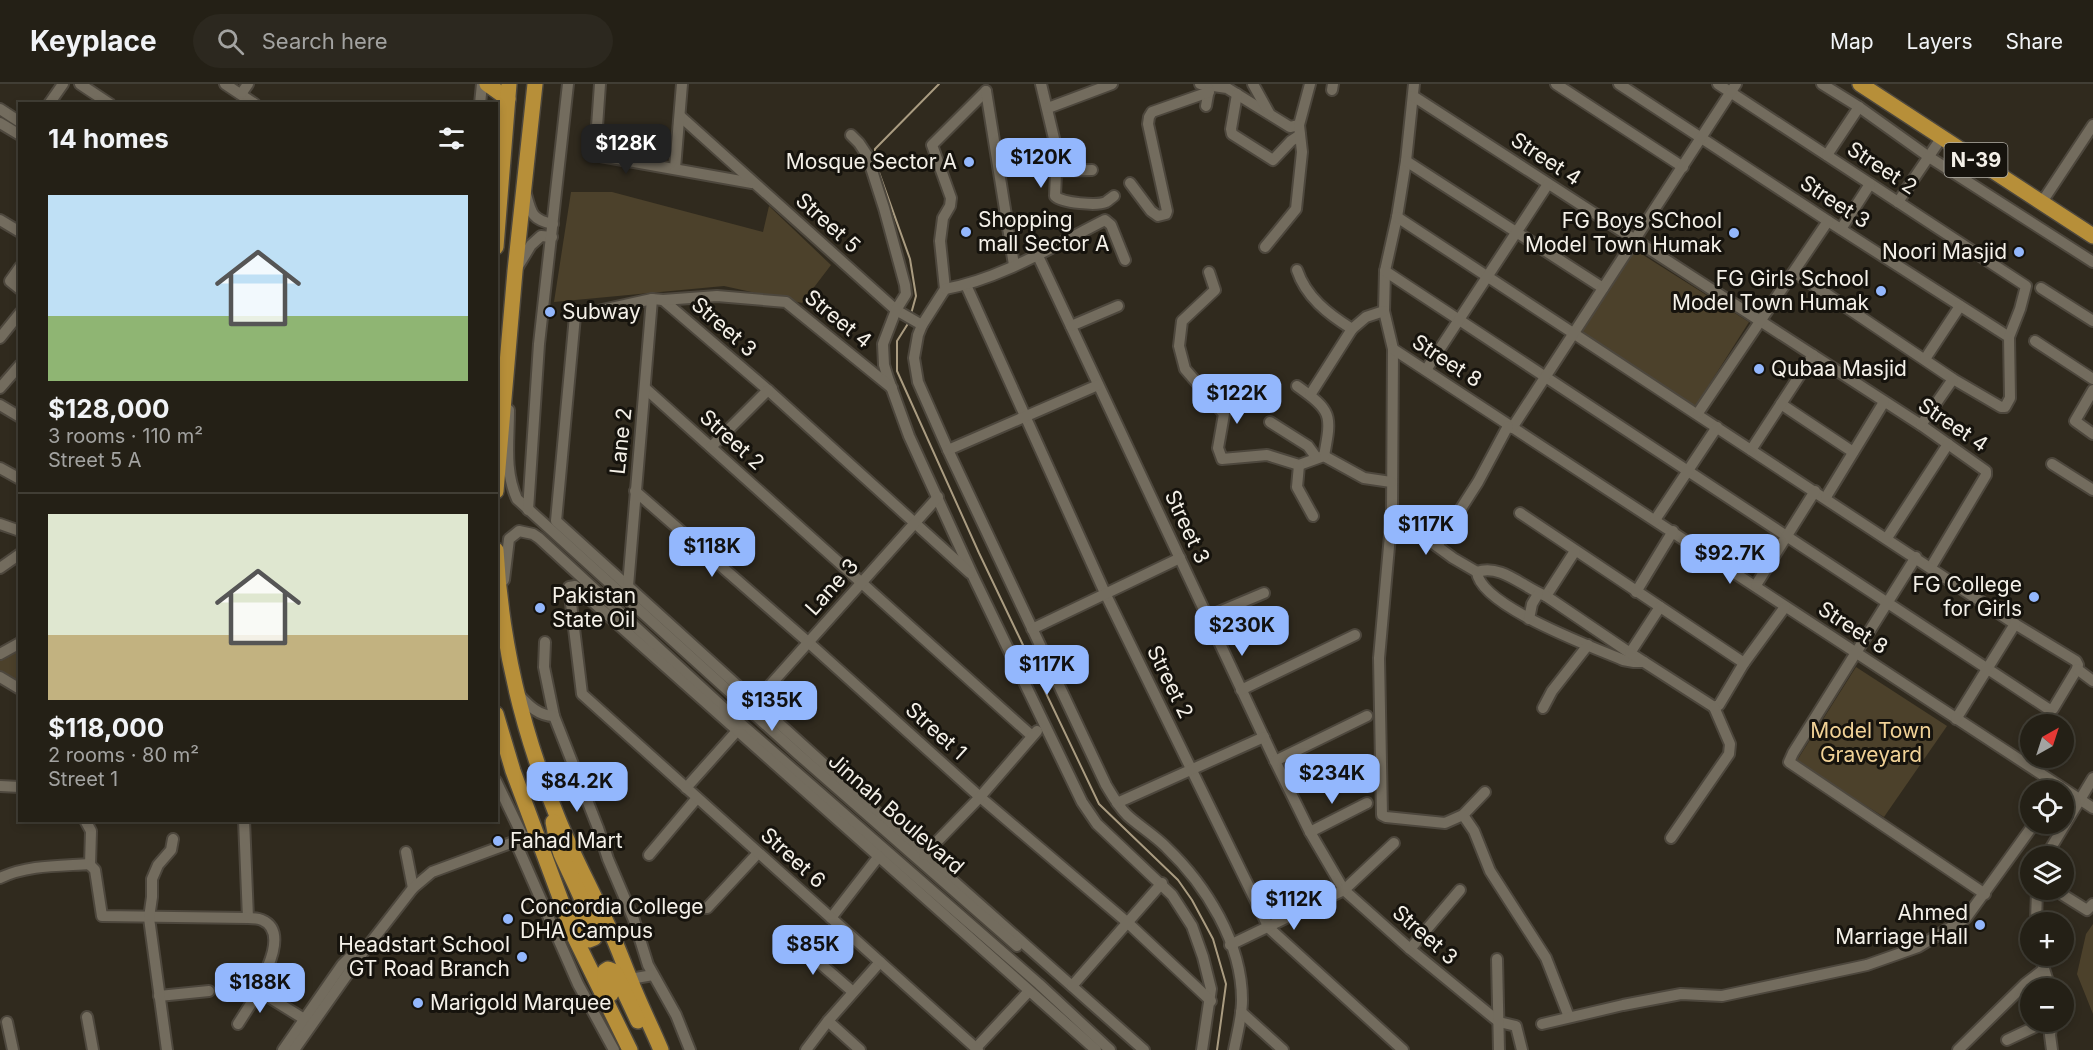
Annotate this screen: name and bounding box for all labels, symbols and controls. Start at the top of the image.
search box [193,14,613,68]
text: Keyplace [30,24,157,58]
icon: search [214,25,247,58]
text: Search here [262,28,388,54]
text: Map [1830,29,1874,54]
text: Layers [1907,29,1973,54]
text: Share [2006,29,2063,54]
icon: filters [435,122,468,155]
text: 14 homes [48,123,169,154]
pin: $128K [584,124,668,175]
street label: Street 4 [1506,127,1586,191]
text: $128K [595,131,657,155]
street label: Street 2 [1843,136,1922,199]
pin: $120K [999,138,1083,189]
road number: N-39 [1944,143,2008,177]
text: $120K [1010,145,1072,169]
place label: Mosque Sector A [786,149,957,174]
marker: Mosque Sector A [962,155,976,169]
street label: Street 3 [1796,170,1875,233]
street label: Street 5 [791,187,866,258]
place label: Shopping mall Sector A [978,207,1110,256]
place label: FG Boys SChool Model Town Humak [1525,208,1722,257]
marker: Shopping mall Sector A [959,225,973,239]
marker: FG Boys SChool Model Town Humak [1727,226,1741,240]
icon: home [204,234,312,342]
place label: Noori Masjid [1882,239,2007,264]
marker: Noori Masjid [2012,245,2026,259]
place label: FG Girls School Model Town Humak [1672,266,1869,315]
street label: Street 4 [800,284,877,353]
marker: FG Girls School Model Town Humak [1874,284,1888,298]
street label: Street 3 [687,292,762,362]
place label: Subway [562,299,641,324]
marker: Subway [543,305,557,319]
street label: Street 8 [1408,329,1487,392]
place label: Qubaa Masjid [1771,356,1907,381]
marker: Qubaa Masjid [1752,362,1766,376]
pin: $122K [1195,374,1279,425]
text: $122K [1206,381,1268,405]
street label: Street 4 [1914,392,1993,457]
text: $128,000 [48,393,170,424]
street label: Street 2 [695,404,770,475]
street label: Lane 2 [605,406,636,476]
text: 3 rooms · 110 m² [48,424,203,448]
text: Street 5 A [48,448,142,472]
street label: Street 3 [1160,486,1215,567]
pin: $117K [1384,505,1468,556]
text: $117K [1398,512,1454,536]
pin: $118K [670,527,754,578]
text: $118K [683,534,741,558]
pin: $92.7K [1681,534,1779,585]
text: $92.7K [1695,541,1765,565]
icon: home [204,553,312,661]
street label: Lane 3 [800,553,863,620]
place label: FG College for Girls [1913,572,2022,621]
place label: Pakistan State Oil [552,583,636,632]
marker: FG College for Girls [2027,590,2041,604]
street label: Street 8 [1814,596,1893,659]
marker: Pakistan State Oil [533,601,547,615]
pin: $230K [1200,606,1284,657]
text: $230K [1209,613,1275,637]
street label: Street 2 [1142,641,1199,722]
pin: $117K [1005,645,1089,696]
text: $117K [1019,652,1075,676]
pin: $135K [730,681,814,732]
text: $135K [741,688,803,712]
street label: Street 1 [901,697,972,765]
text: $118,000 [48,712,164,743]
north arrow [2020,714,2074,768]
map controls [2020,714,2074,1032]
park label: Model Town Graveyard [1810,718,1932,767]
text: 2 rooms · 80 m² [48,743,199,767]
street label: Jinnah Boulevard [823,748,969,879]
pin: $234K [1290,754,1374,805]
text: $234K [1299,761,1365,785]
pin: $84.2K [528,762,626,813]
text: Street 1 [48,767,118,791]
text: $84.2K [541,769,613,793]
button: locate [2020,780,2074,834]
street label: Street 6 [756,822,831,893]
place label: Fahad Mart [510,828,623,853]
marker: Fahad Mart [491,834,505,848]
button: layers [2020,846,2074,900]
pin: $112K [1252,880,1336,931]
text: $112K [1265,887,1323,911]
place label: Concordia College DHA Campus [520,894,704,943]
street label: Street 3 [1388,900,1463,970]
place label: Ahmed Marriage Hall [1835,900,1968,949]
marker: Concordia College DHA Campus [501,912,515,926]
button: + [2020,912,2074,966]
marker: Ahmed Marriage Hall [1973,918,1987,932]
pin: $85K [777,925,849,976]
place label: Headstart School GT Road Branch [338,932,510,981]
text: $85K [786,932,840,956]
marker: Headstart School GT Road Branch [515,950,529,964]
pin: $188K [218,963,302,1014]
text: $188K [229,970,291,994]
button: − [2020,978,2074,1032]
place label: Marigold Marquee [430,990,611,1015]
marker: Marigold Marquee [411,996,425,1010]

